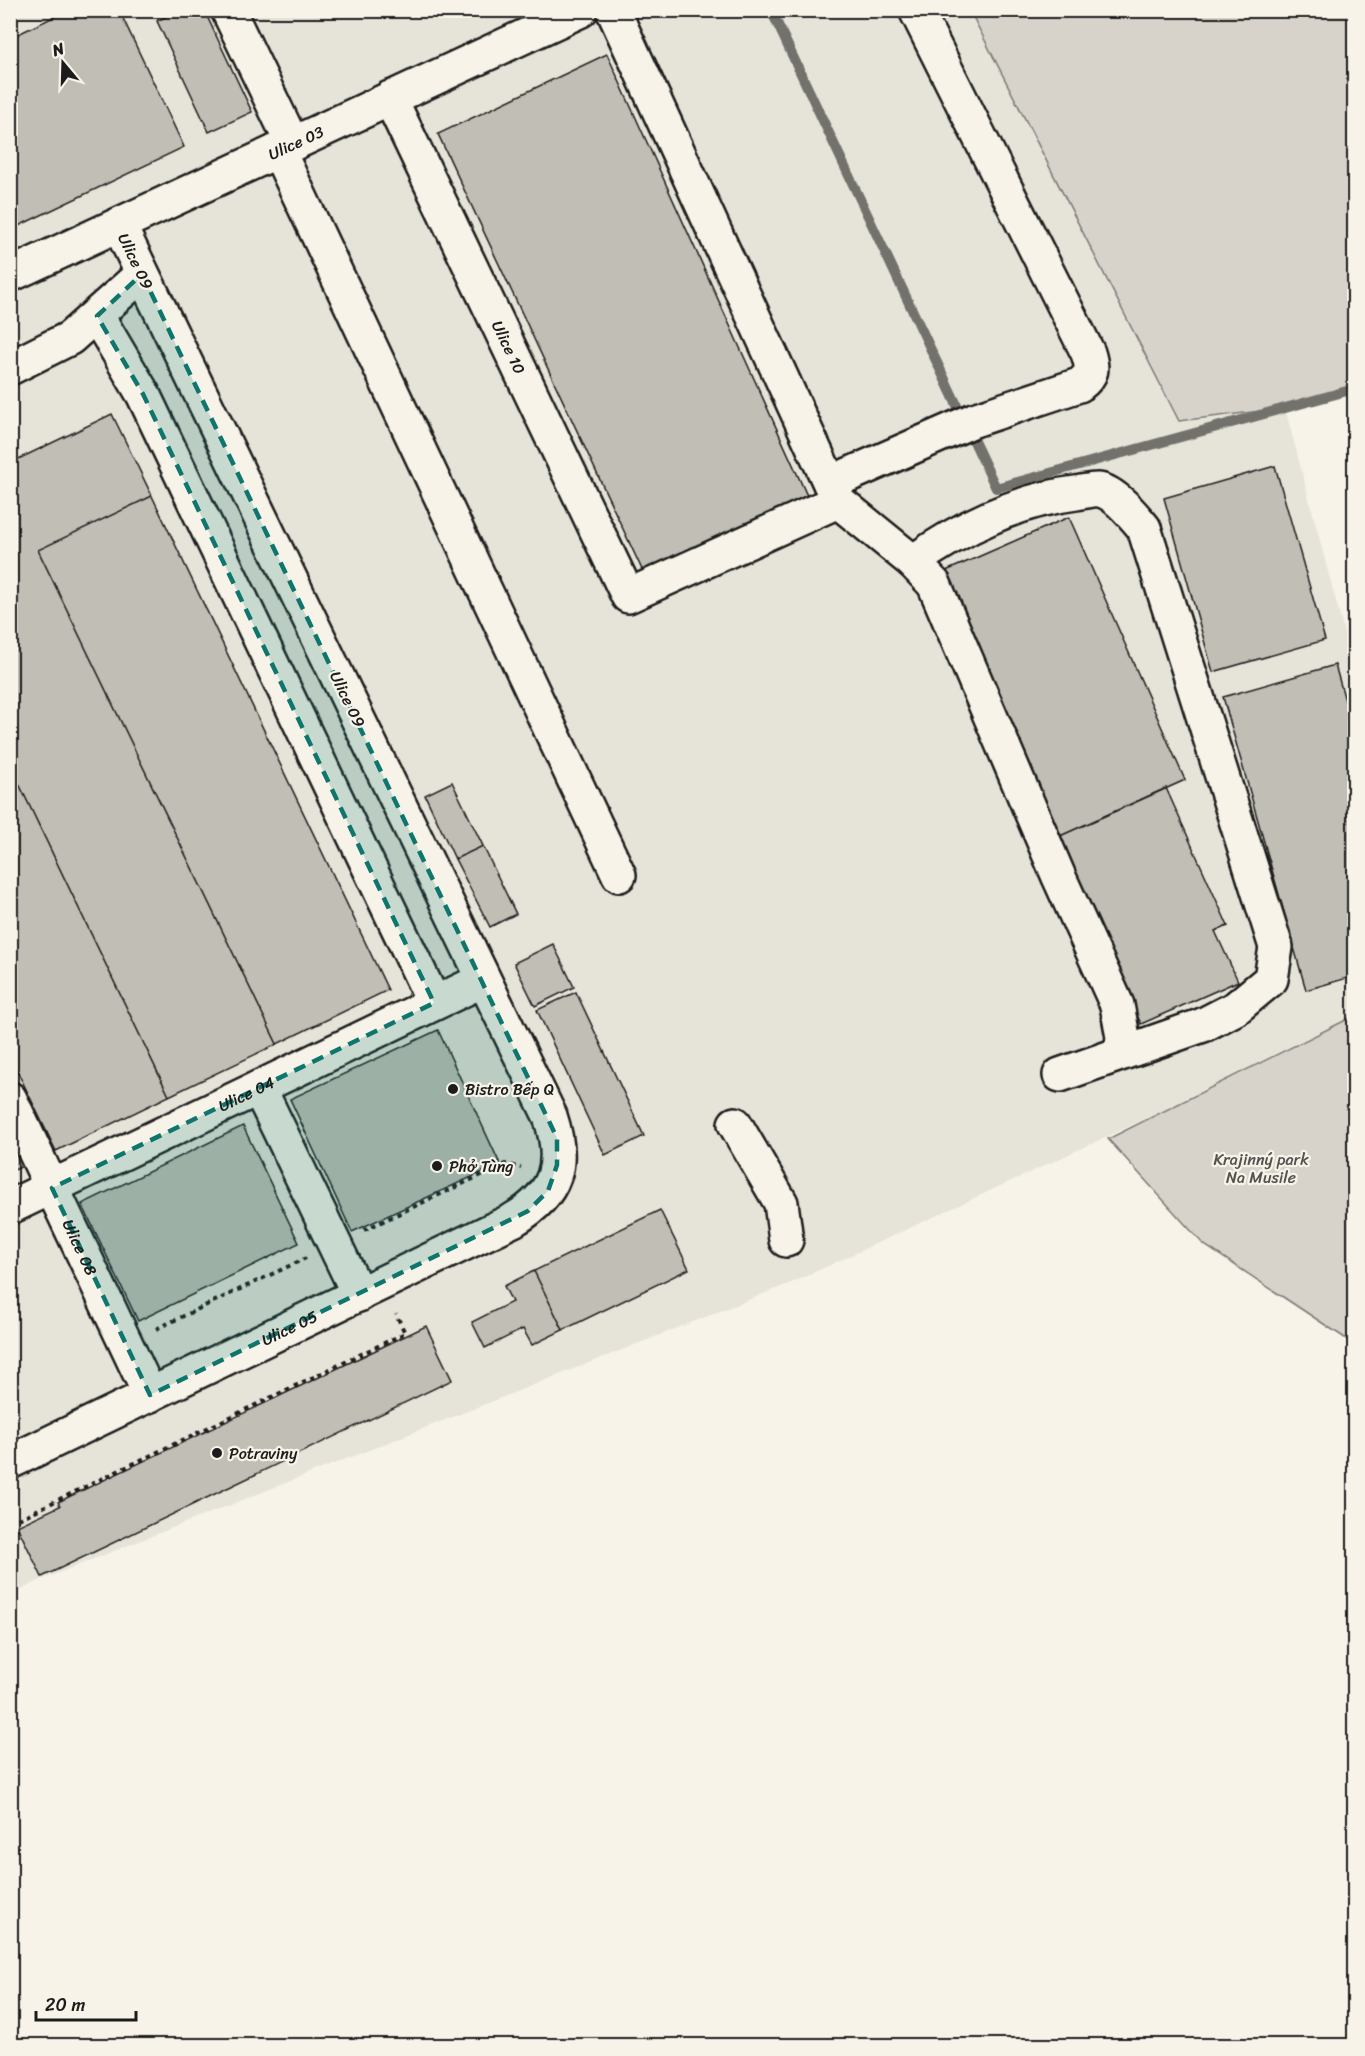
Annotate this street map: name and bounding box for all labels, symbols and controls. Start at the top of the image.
north arrow [33,33,93,93]
text: N [47,33,69,65]
street label: Ulice 03 [263,117,329,168]
street label: Ulice 09 [109,228,162,295]
street label: Ulice 10 [483,315,534,379]
street label: Ulice 09 [321,666,374,733]
street label: Ulice 04 [213,1068,280,1120]
place label: Bistro Bếp Q [465,1075,554,1104]
marker: Bistro Bếp Q [446,1082,460,1096]
park label: Krajinný park Na Musile [1213,1145,1309,1192]
place label: Phở Tùng [449,1152,513,1181]
marker: Phở Tùng [430,1159,444,1173]
street label: Ulice 08 [54,1214,106,1281]
street label: Ulice 05 [256,1302,323,1354]
place label: Potraviny [229,1439,298,1468]
marker: Potraviny [210,1446,224,1460]
scale bar [36,1984,136,2022]
text: 20 m [45,1989,85,2021]

